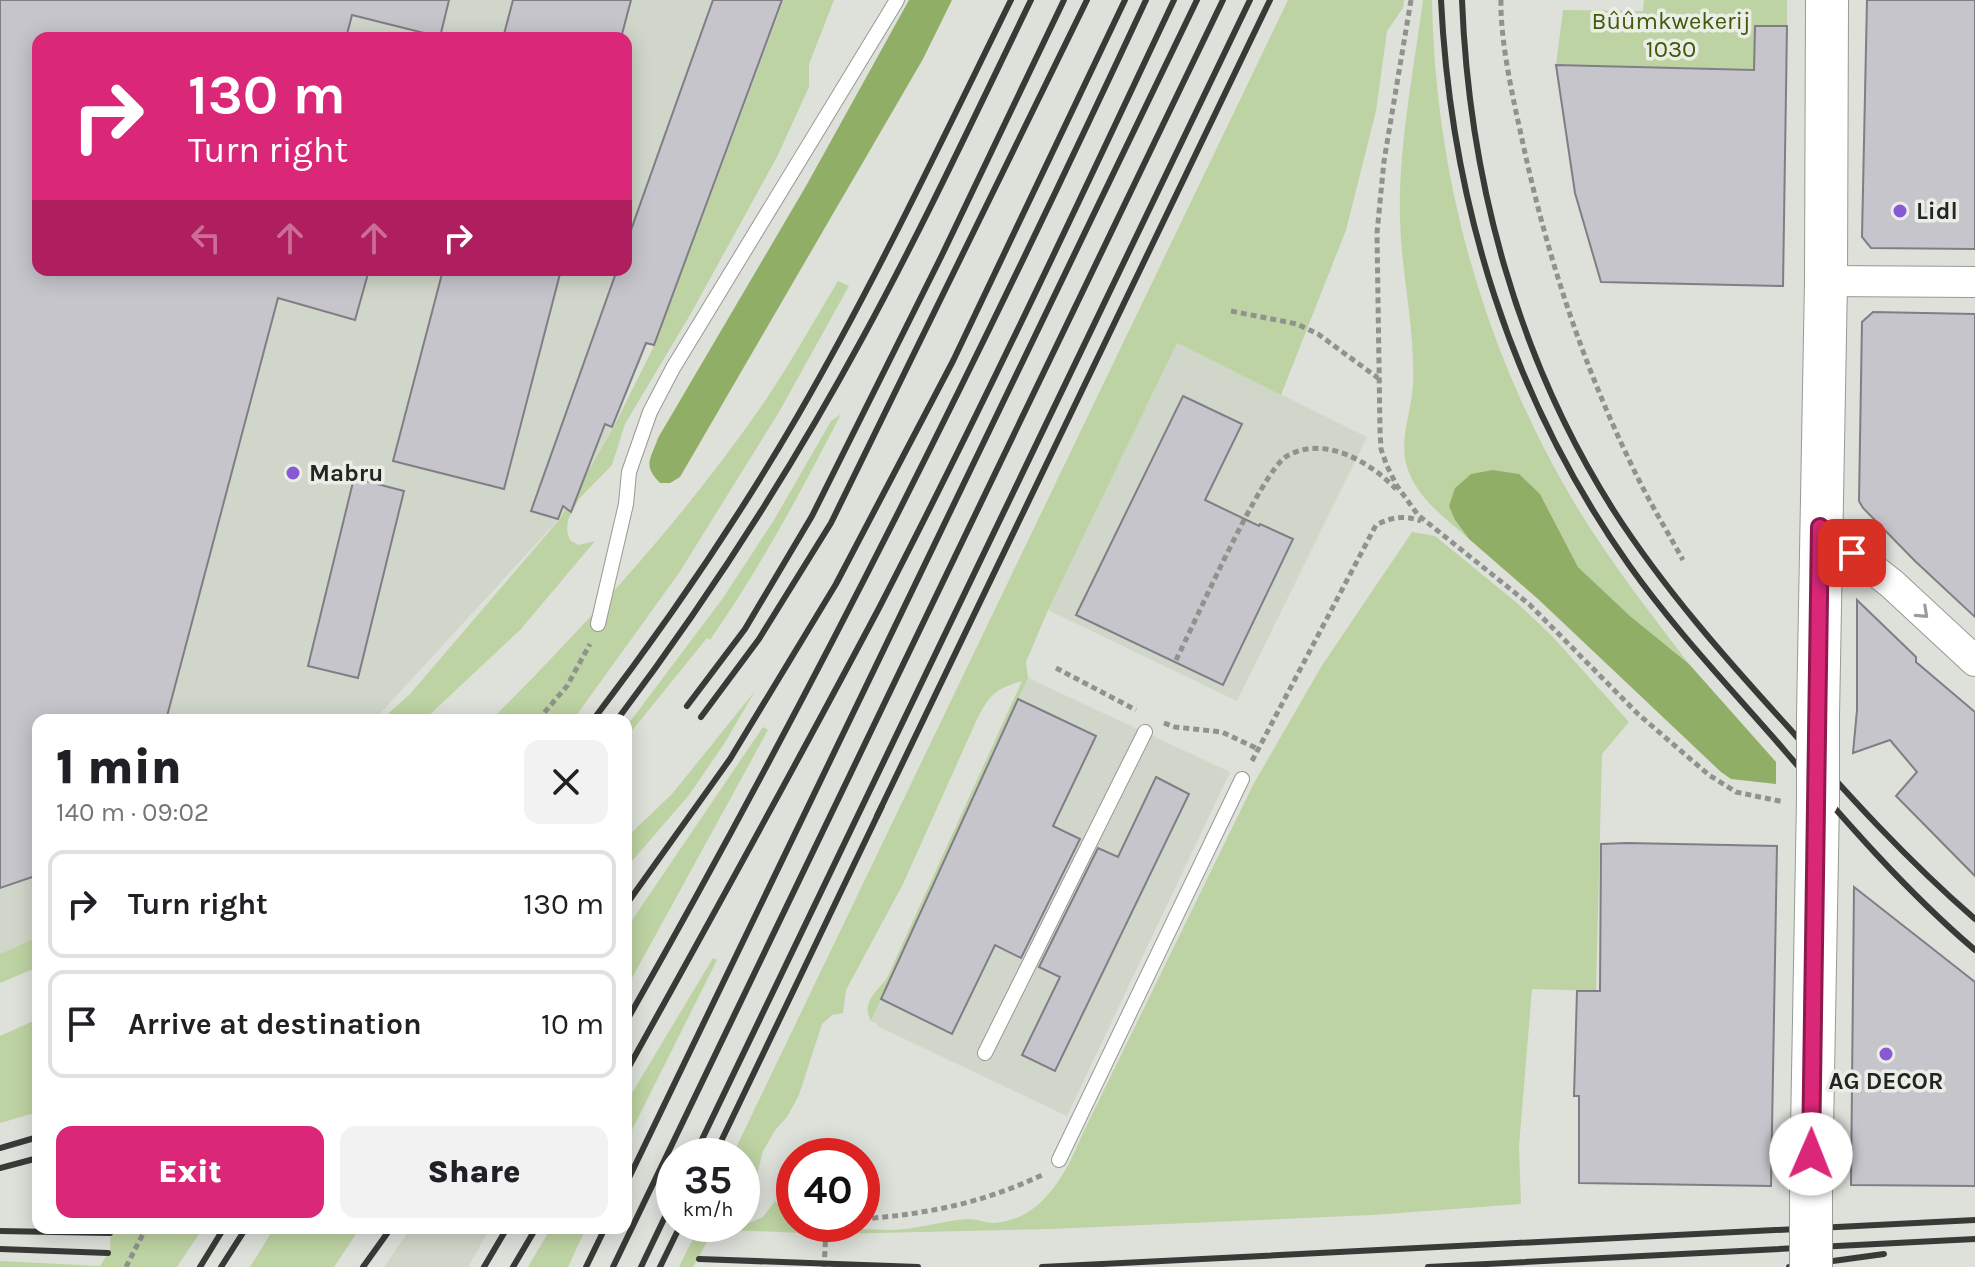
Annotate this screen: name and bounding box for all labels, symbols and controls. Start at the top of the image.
park label: Bûûmkwekerij 1030 [1592,7,1750,63]
text: 130 m [188,62,346,127]
icon: right [56,64,160,168]
text: Turn right [188,129,348,171]
place label: Lidl [1916,197,1958,225]
marker: Lidl [1891,202,1909,220]
icon: left [184,216,228,260]
icon: ahead [268,216,312,260]
icon: ahead [352,216,396,260]
icon: right [436,216,480,260]
place label: Mabru [309,459,383,487]
marker: Mabru [284,464,302,482]
pin [1818,519,1886,587]
icon: arrive [1830,531,1874,575]
one-way arrow [1914,604,1928,619]
text: 1 min [56,739,182,795]
button: close [524,740,608,824]
text: 140 m · 09:02 [56,797,209,828]
icon: right [60,882,104,926]
text: Turn right [128,886,268,922]
text: 130 m [523,886,604,922]
icon: arrive [60,1002,104,1046]
text: Arrive at destination [128,1006,422,1042]
text: 10 m [541,1006,604,1042]
marker: AG DECOR [1877,1045,1895,1063]
place label: AG DECOR [1829,1067,1943,1095]
position arrow [1769,1112,1853,1196]
button: Exit [56,1126,324,1218]
button: Share [340,1126,608,1218]
speed limit sign: 40 [776,1138,880,1242]
text: 35 [684,1156,732,1203]
text: km/h [683,1198,733,1221]

